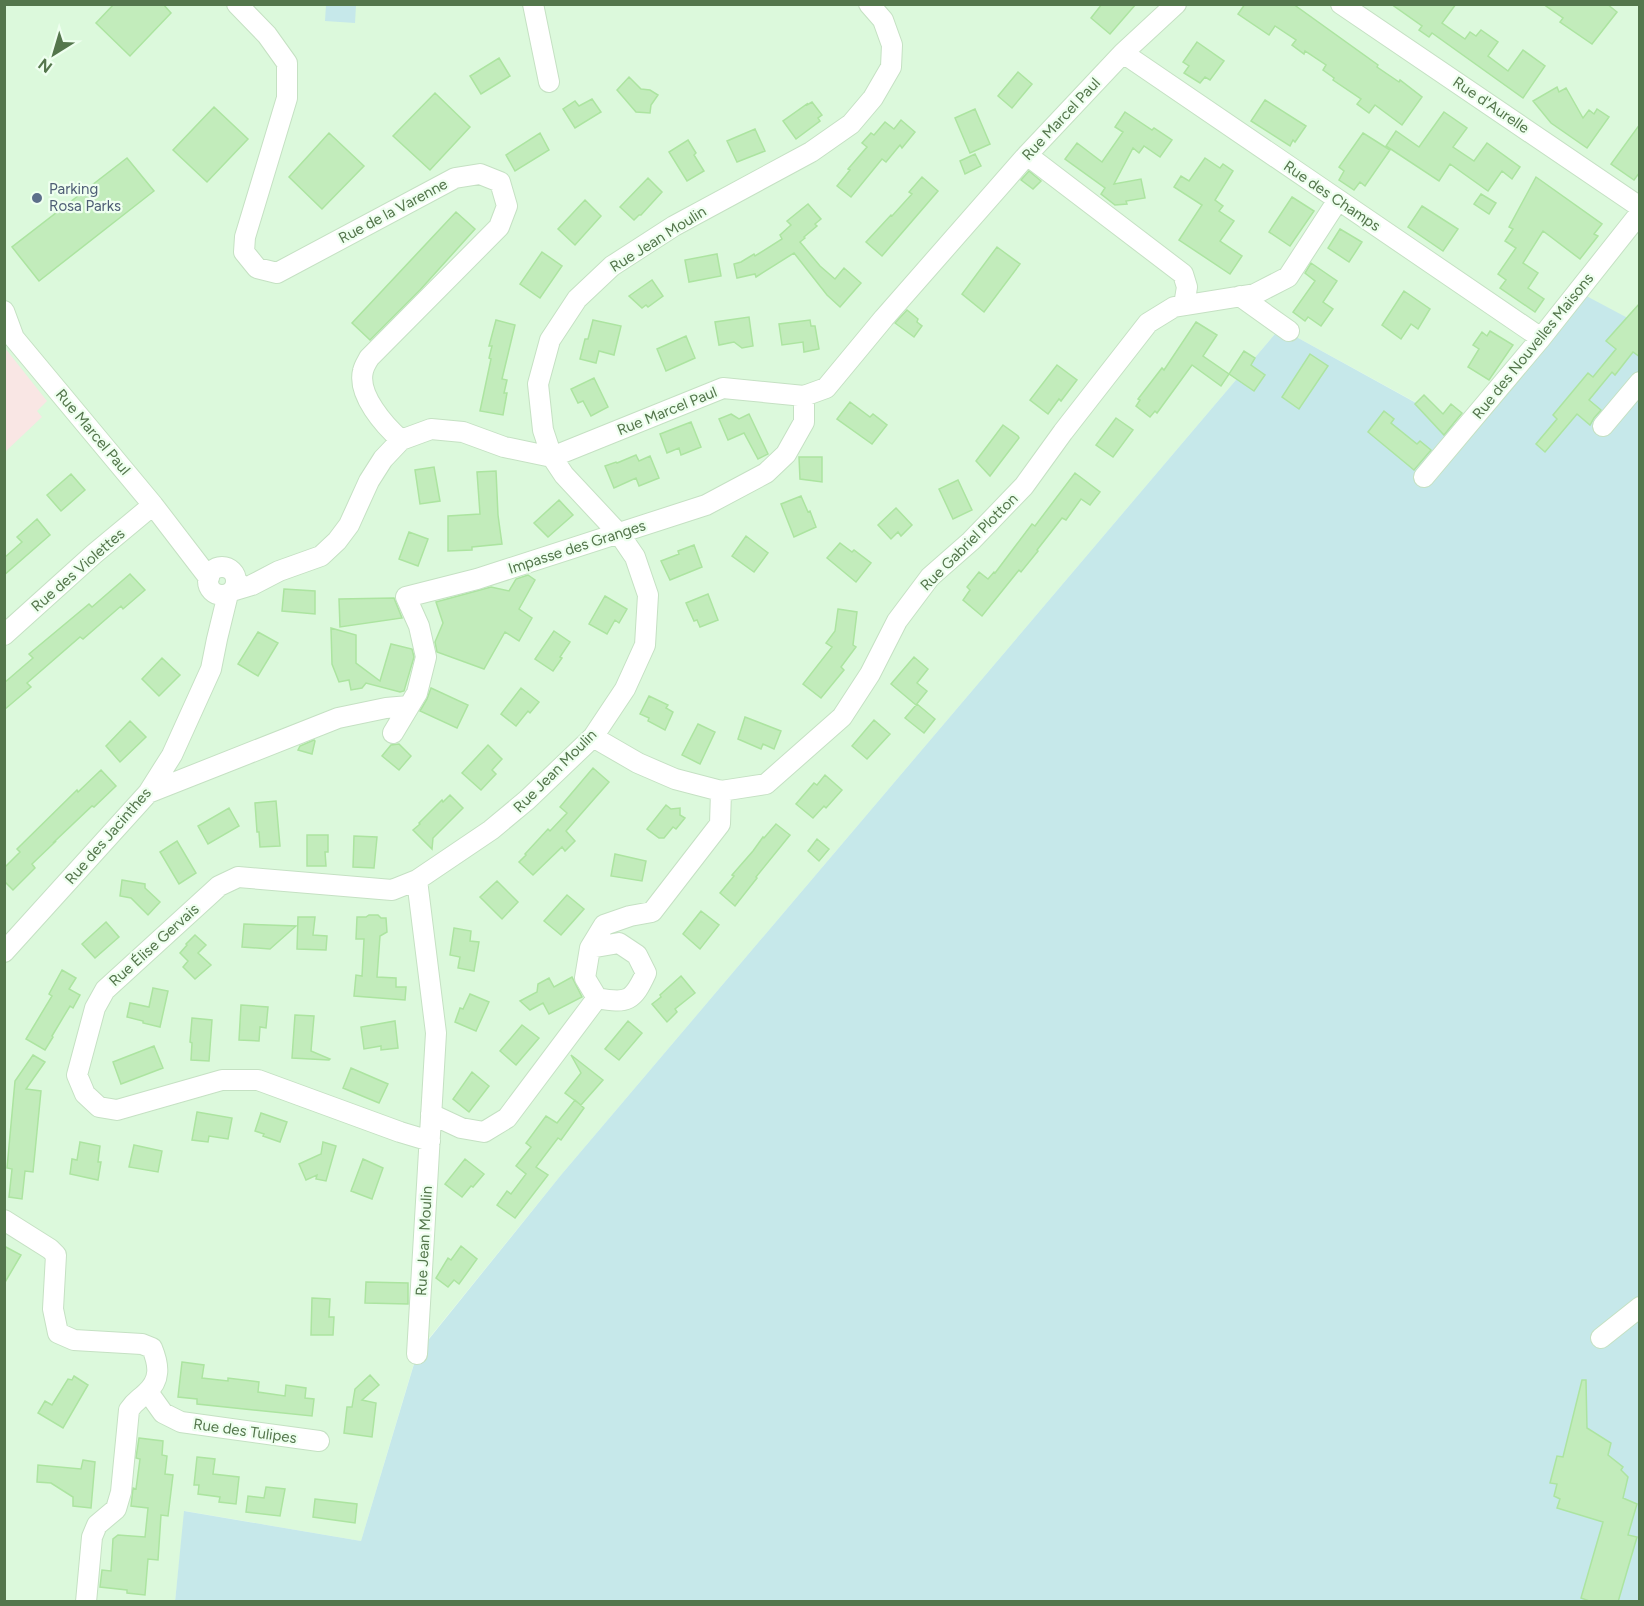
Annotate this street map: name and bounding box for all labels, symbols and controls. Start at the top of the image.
north arrow [24,24,84,84]
text: N [35,54,56,77]
street label: Rue d'Aurelle [1449,73,1533,137]
street label: Rue Marcel Paul [1018,74,1104,164]
street label: Rue des Champs [1280,157,1384,235]
street label: Rue de la Varenne [336,175,450,247]
place label: Parking Rosa Parks [49,180,121,215]
marker: Parking Rosa Parks [30,191,44,205]
street label: Rue Jean Moulin [606,202,710,276]
street label: Rue des Nouvelles Maisons [1469,270,1597,422]
street label: Rue Marcel Paul [614,383,720,439]
street label: Rue Marcel Paul [52,386,134,478]
street label: Rue Gabriel Plotton [917,490,1021,594]
street label: Impasse des Granges [506,516,648,578]
street label: Rue des Violettes [28,525,128,615]
street label: Rue Jean Moulin [510,726,600,816]
street label: Rue des Jacinthes [61,784,155,888]
street label: Rue Élise Gervais [105,900,203,990]
street label: Rue Jean Moulin [412,1185,436,1297]
street label: Rue des Tulipes [192,1415,298,1447]

